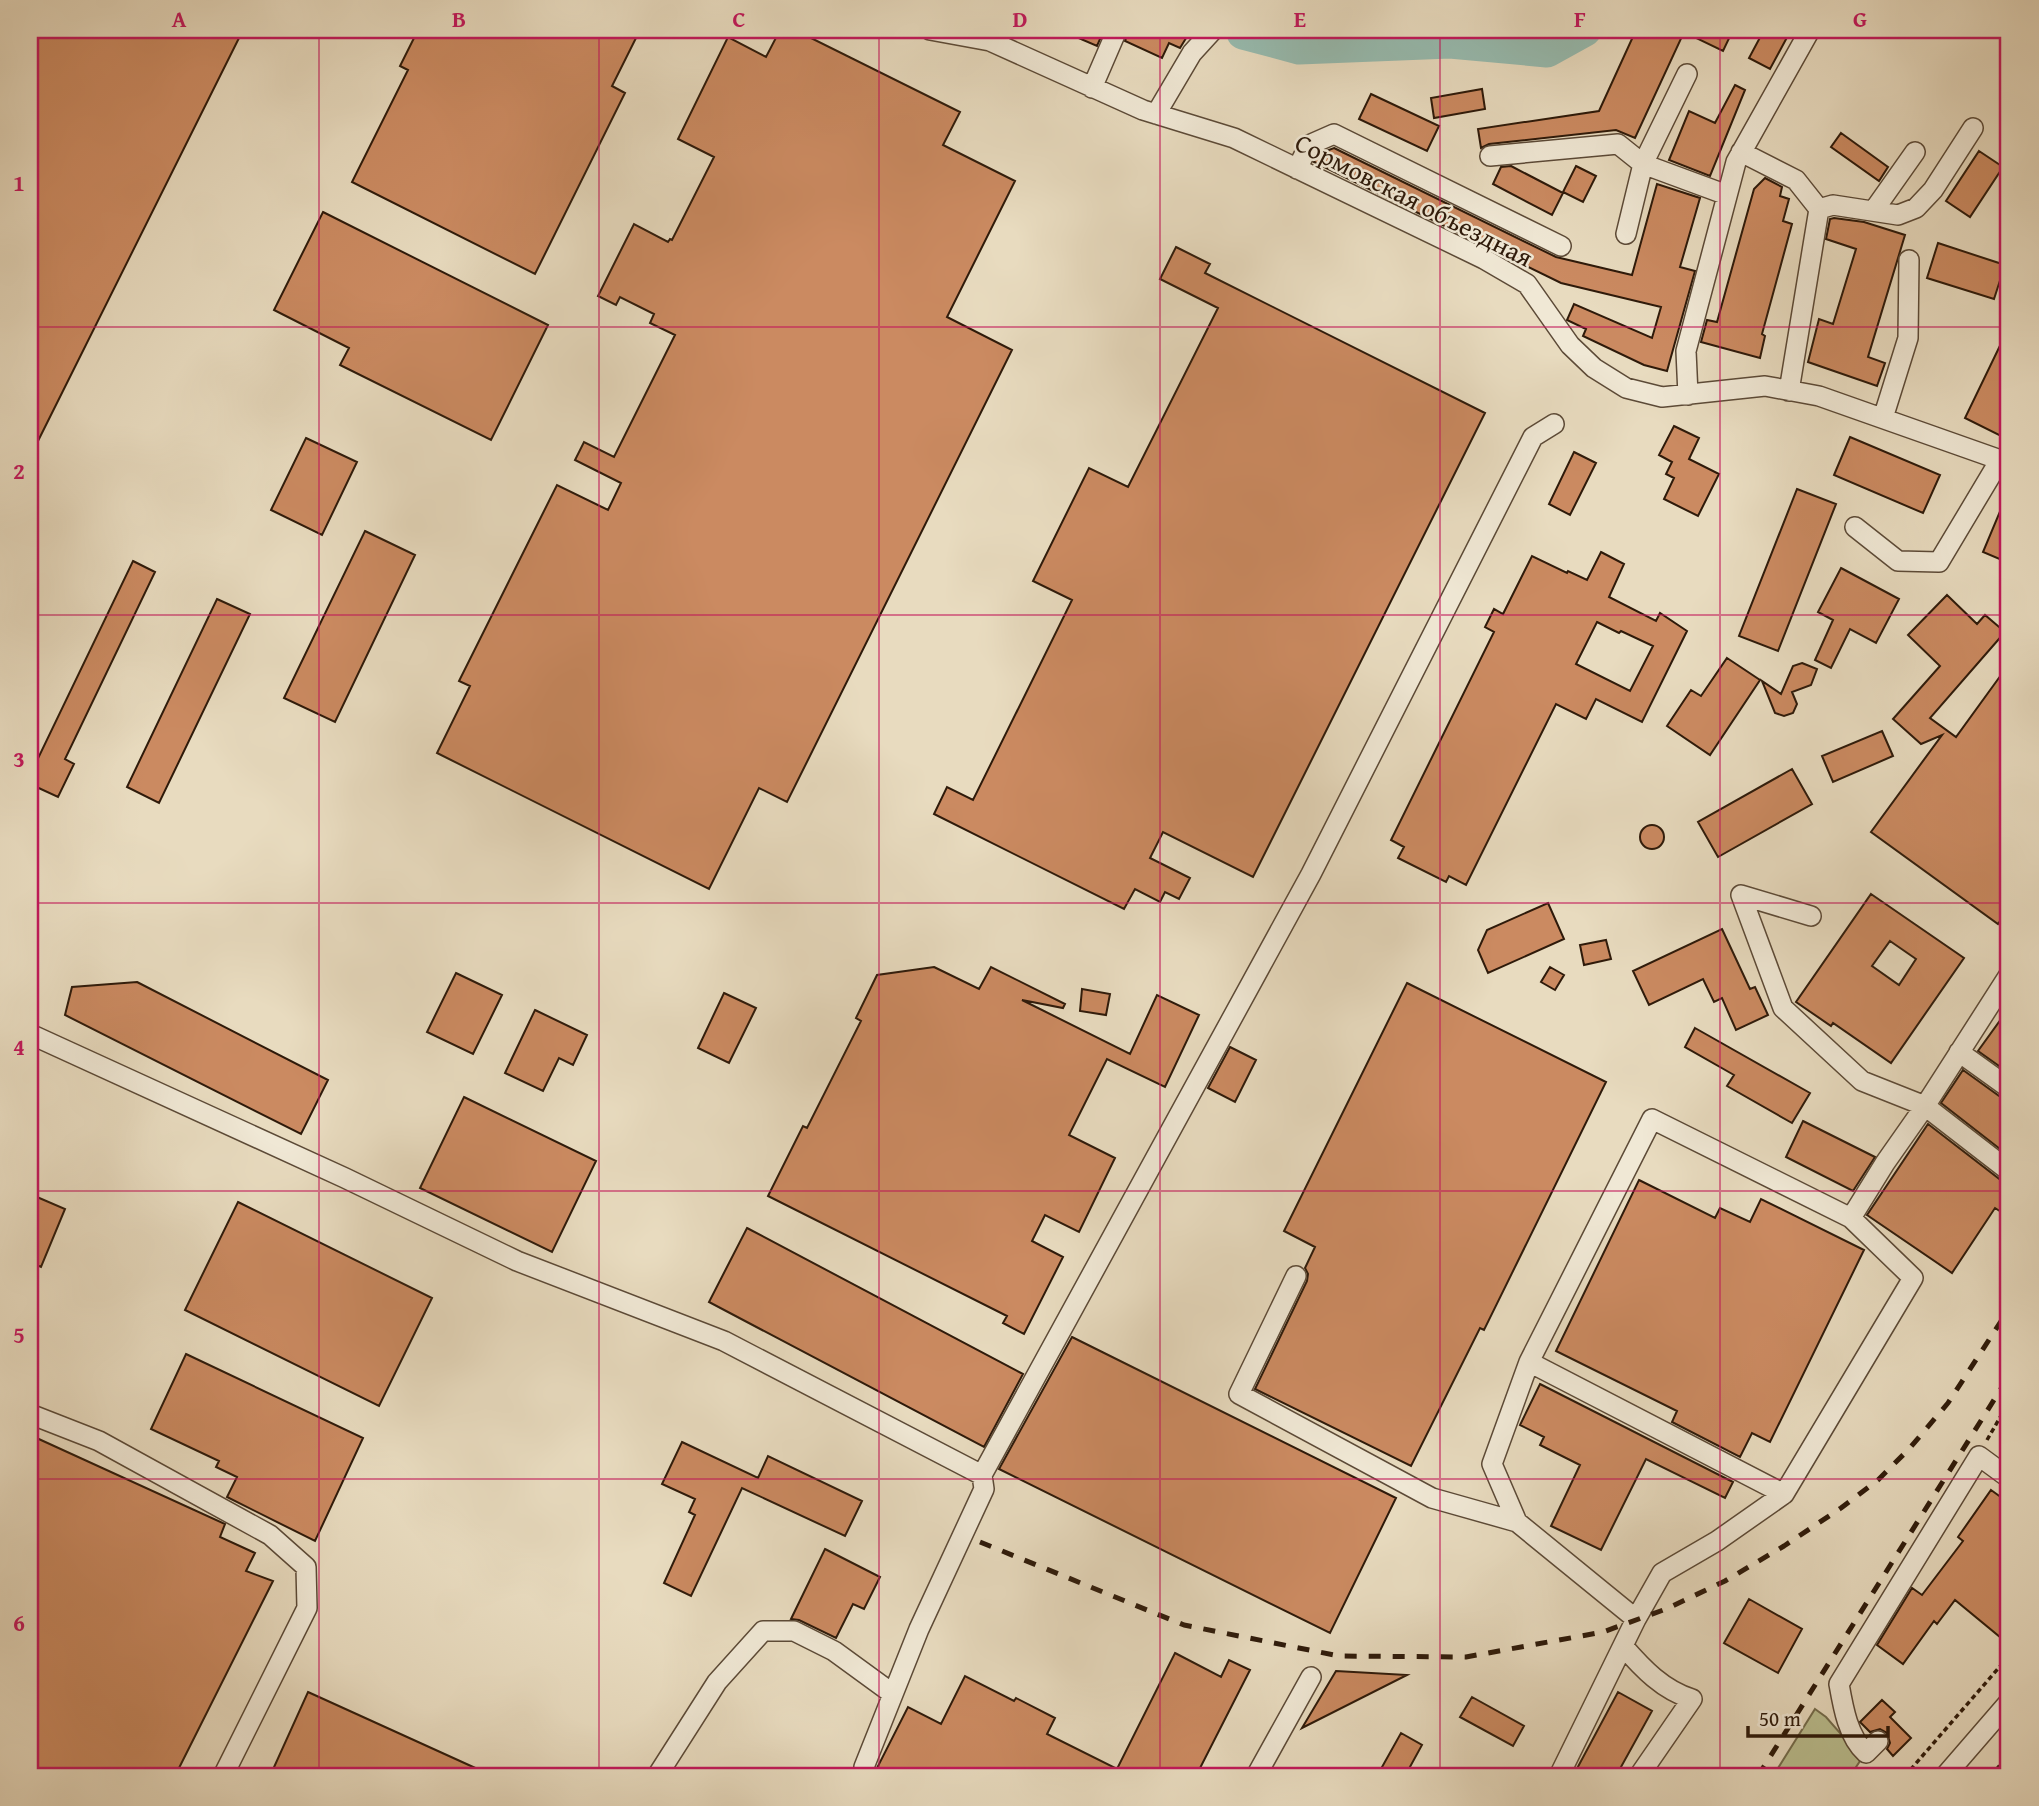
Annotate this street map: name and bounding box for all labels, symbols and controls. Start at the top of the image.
text: A [172,2,187,35]
text: B [452,2,466,35]
text: C [732,2,746,35]
text: D [1013,2,1028,35]
text: E [1294,2,1306,35]
text: F [1574,2,1586,35]
text: G [1853,2,1867,35]
street label: Сормовская объездная [1288,123,1540,277]
text: 1 [13,166,25,199]
text: 2 [13,454,25,487]
text: 3 [13,742,25,775]
text: 4 [13,1030,25,1063]
text: 5 [13,1318,25,1351]
text: 6 [13,1606,25,1639]
scale bar [1748,1694,1888,1738]
text: 50 m [1759,1703,1801,1734]

